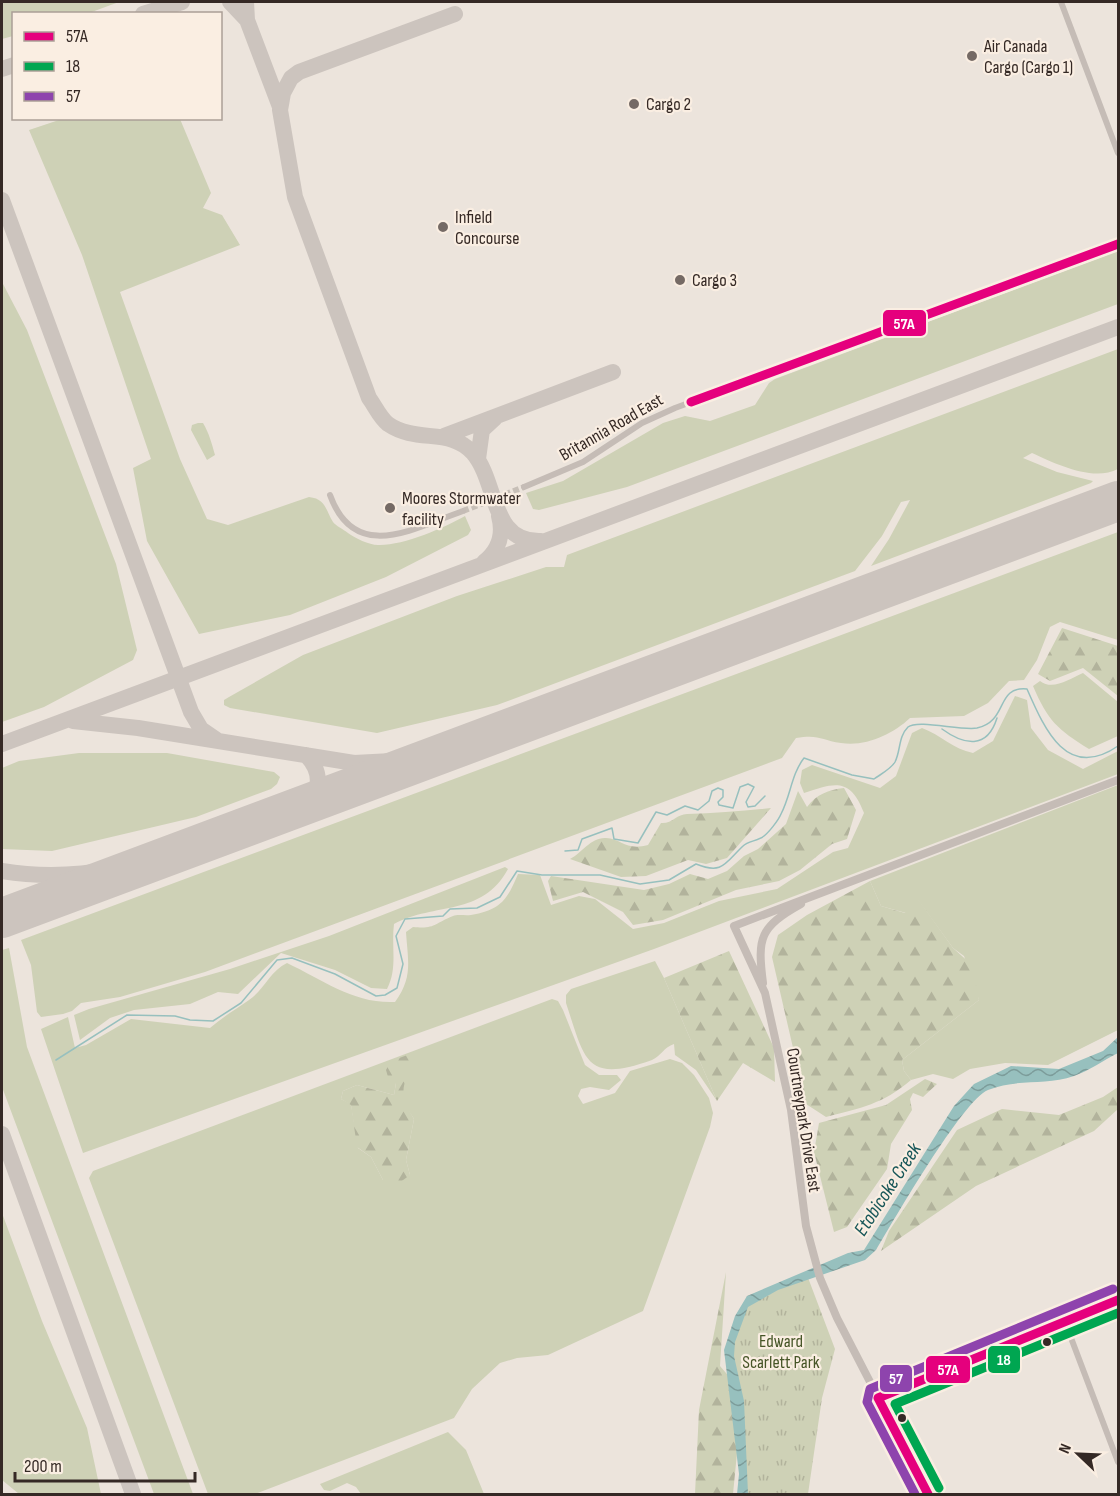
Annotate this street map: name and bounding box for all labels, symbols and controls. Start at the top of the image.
legend [12,12,222,120]
text: 57A [66,26,88,47]
place label: Air Canada Cargo (Cargo 1) [983,36,1073,78]
marker: Air Canada Cargo (Cargo 1) [965,49,979,63]
text: 18 [66,56,80,77]
text: 57 [66,86,81,107]
place label: Cargo 2 [646,94,691,115]
marker: Cargo 2 [627,97,641,111]
place label: Infield Concourse [455,207,519,249]
marker: Infield Concourse [436,220,450,234]
place label: Cargo 3 [692,270,737,291]
marker: Cargo 3 [673,273,687,287]
line badge: 57A [882,309,927,337]
text: 57A [893,315,915,334]
street label: Britannia Road East [556,389,667,466]
place label: Moores Stormwater facility [402,488,521,530]
marker: Moores Stormwater facility [383,501,397,515]
street label: Courtneypark Drive East [782,1046,825,1194]
water label: Etobicoke Creek [849,1138,927,1240]
park label: Edward Scarlett Park [742,1331,820,1373]
unlabelled marker [1041,1336,1053,1348]
line badge: 18 [987,1345,1021,1374]
text: 18 [997,1351,1011,1370]
line badge: 57A [925,1355,971,1384]
text: 57A [937,1361,959,1380]
line badge: 57 [879,1364,913,1393]
text: 57 [889,1370,903,1389]
unlabelled marker [896,1412,908,1424]
north arrow [1048,1424,1108,1484]
text: N [1055,1441,1076,1456]
scale bar [15,1445,195,1483]
text: 200 m [24,1456,62,1477]

